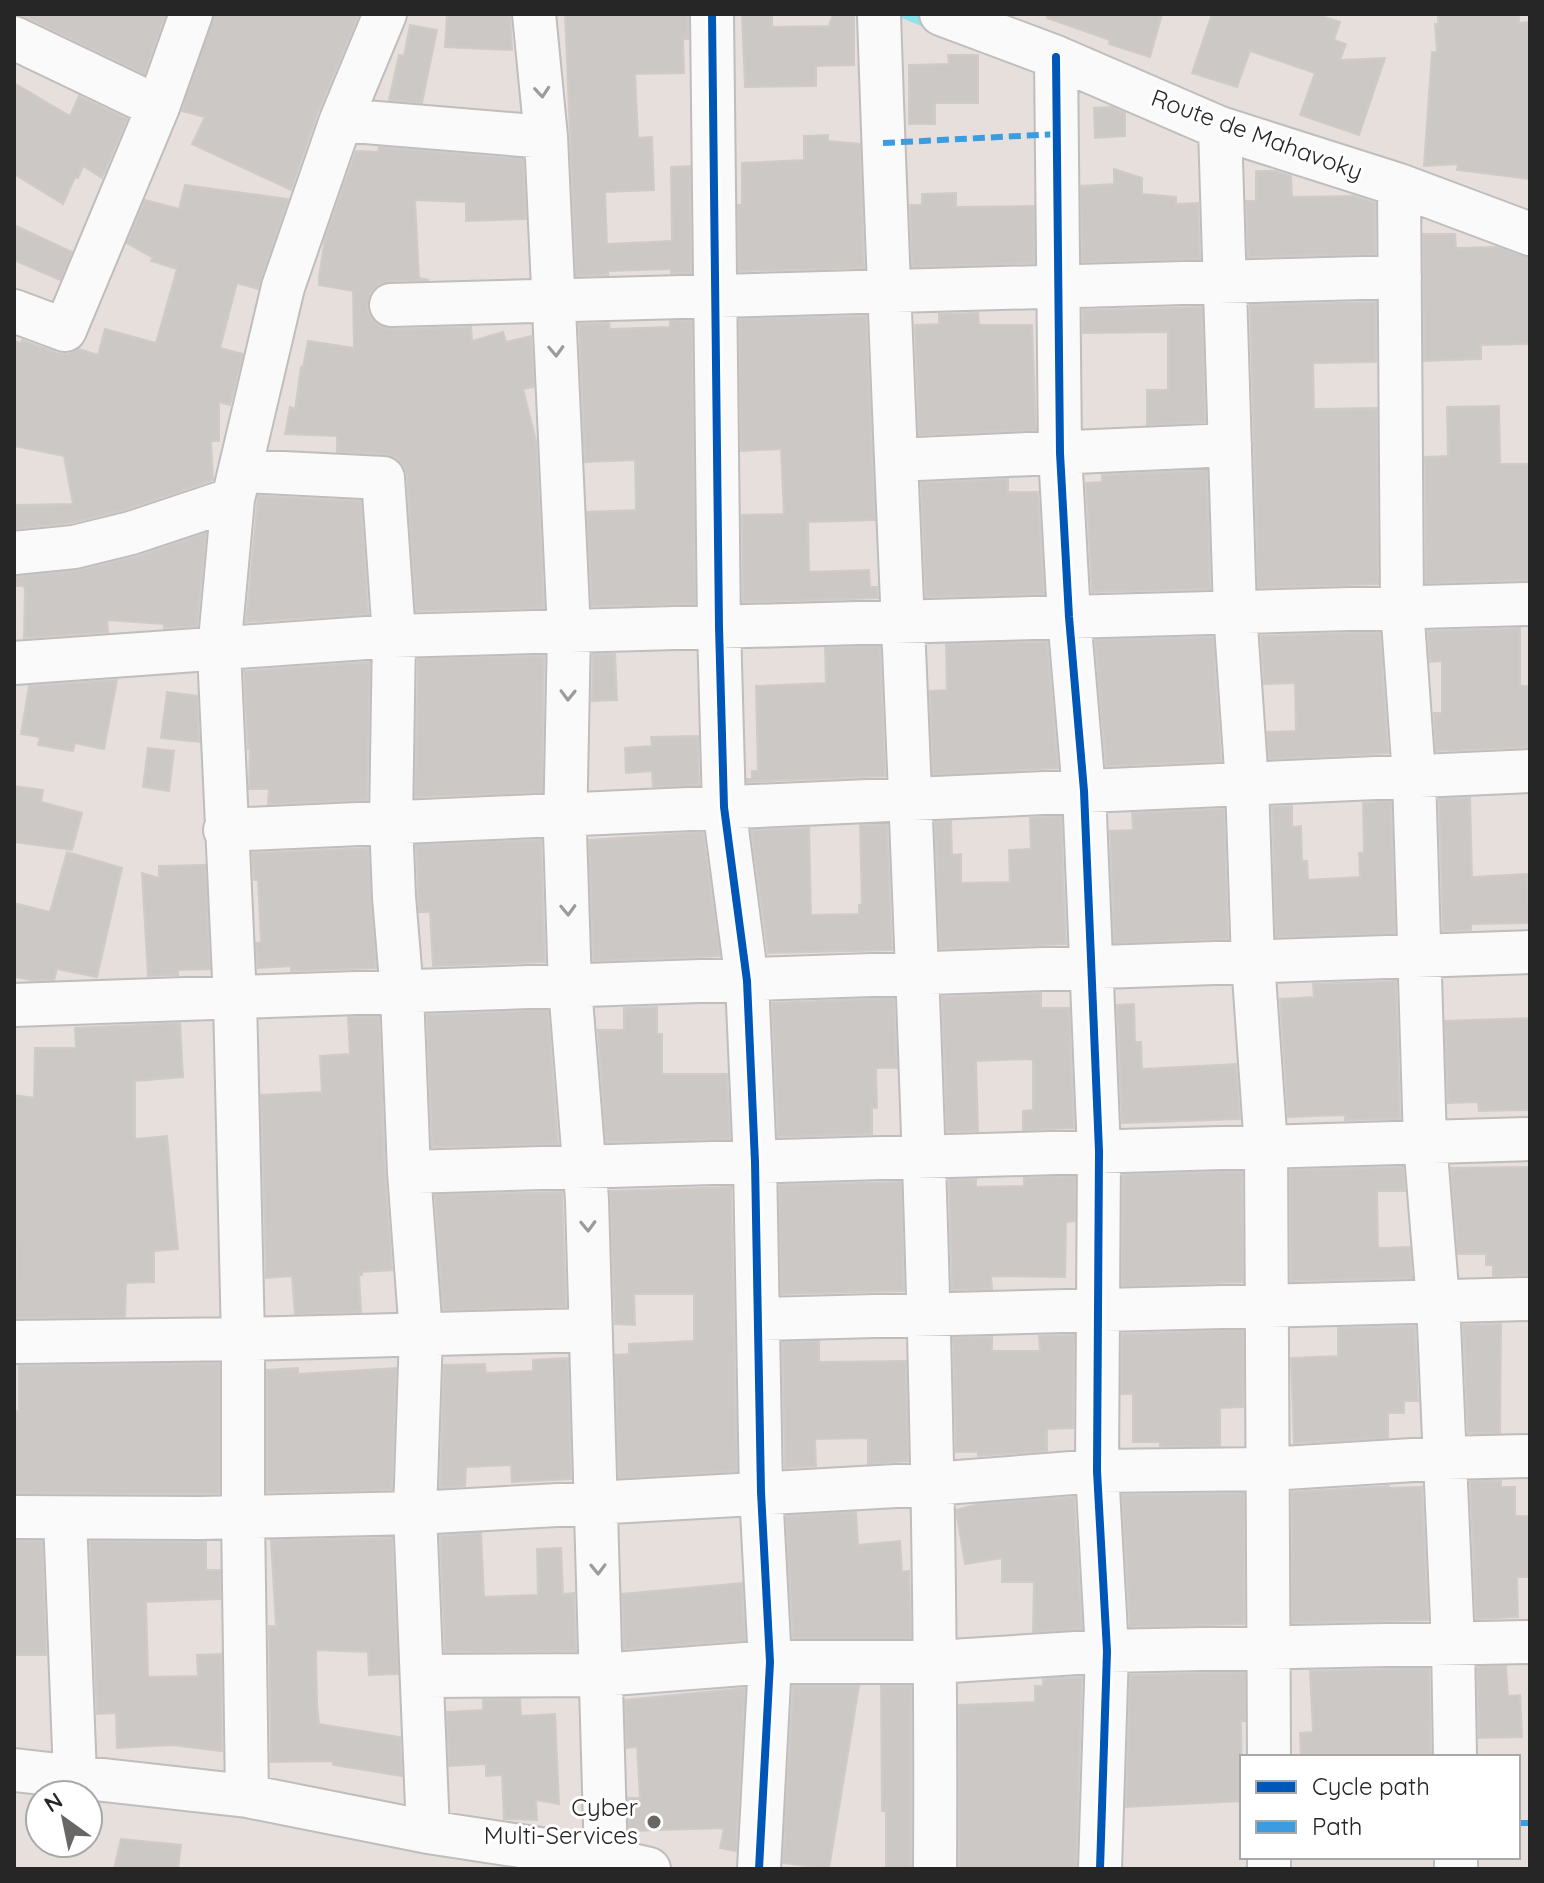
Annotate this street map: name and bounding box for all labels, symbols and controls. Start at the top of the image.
street label: Route de Mahavoky [1148,82,1367,186]
one-way arrow [533,86,550,99]
one-way arrow [548,345,565,358]
one-way arrow [559,689,577,702]
one-way arrow [559,904,576,917]
one-way arrow [579,1220,596,1233]
one-way arrow [590,1563,607,1576]
legend [1240,1755,1520,1859]
text: Cycle path [1312,1771,1430,1801]
north arrow [24,1779,104,1859]
text: N [39,1786,68,1818]
place label: Cyber Multi-Services [484,1792,638,1850]
text: Path [1312,1811,1363,1841]
marker: Cyber Multi-Services [645,1813,663,1831]

